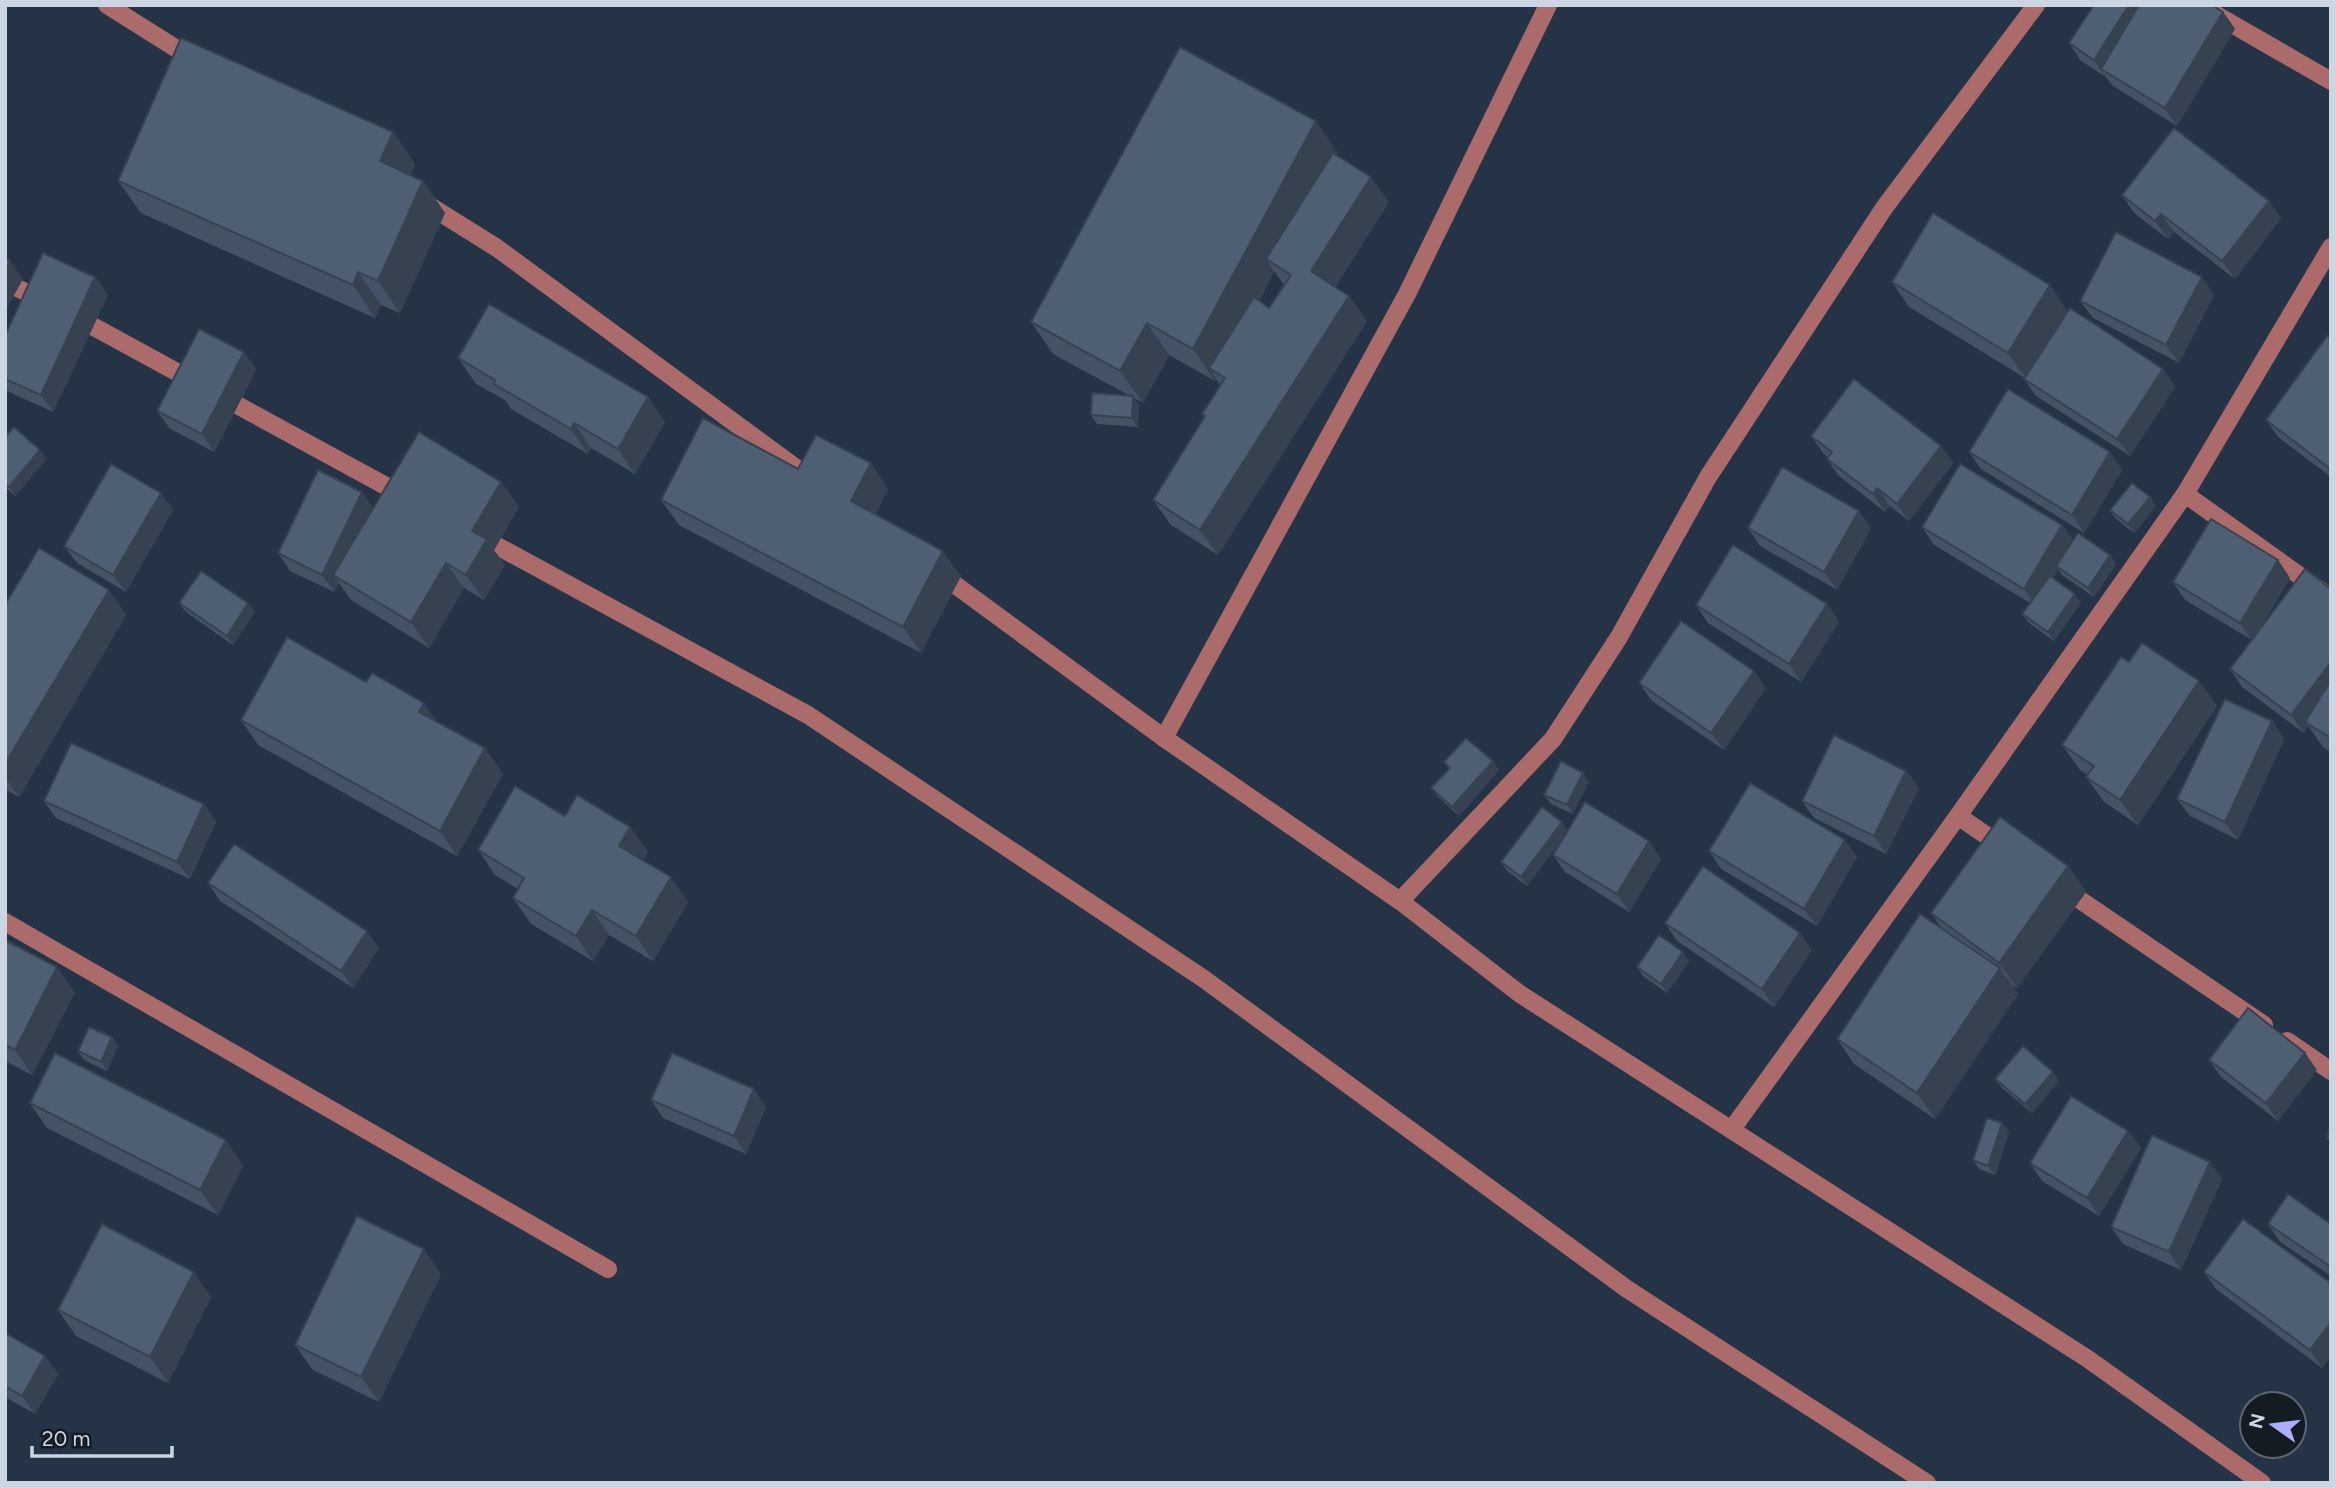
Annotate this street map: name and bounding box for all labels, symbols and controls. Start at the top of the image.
north arrow [2238,1390,2308,1460]
text: N [2244,1411,2270,1431]
scale bar [32,1414,172,1458]
text: 20 m [42,1426,90,1451]

